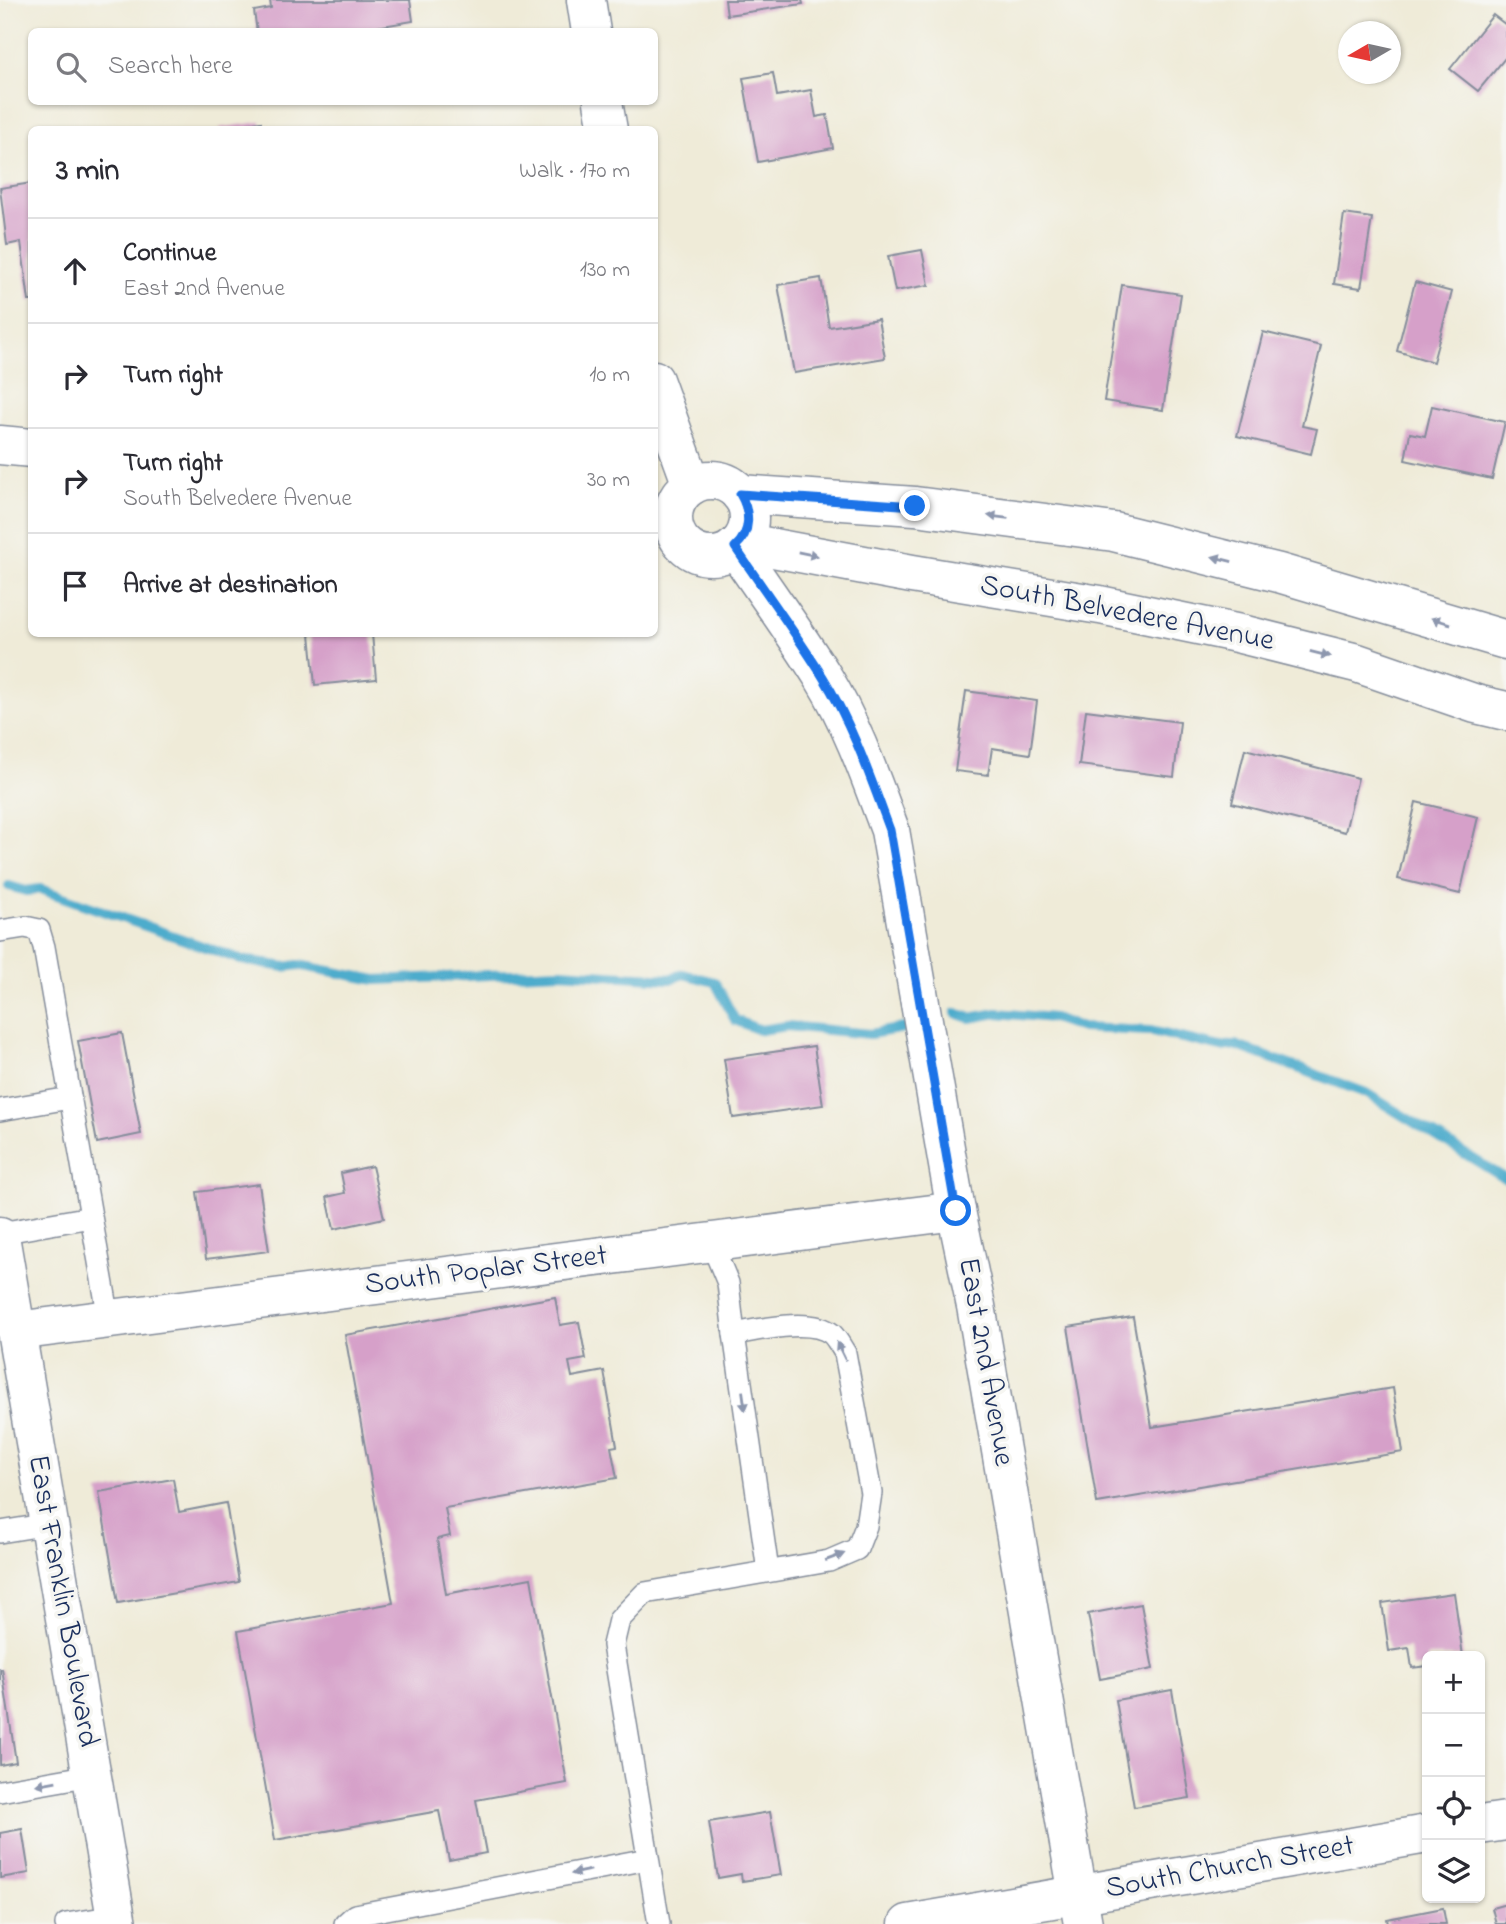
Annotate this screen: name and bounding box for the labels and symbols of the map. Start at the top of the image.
north arrow [1338,21,1401,84]
route end [899,490,930,521]
one-way arrow [987,512,1009,523]
one-way arrow [797,549,819,560]
one-way arrow [1211,553,1233,564]
street label: South Belvedere Avenue [976,564,1278,664]
one-way arrow [1430,615,1451,625]
one-way arrow [1309,649,1331,660]
route start [940,1195,971,1226]
street label: South Poplar Street [362,1234,610,1308]
street label: East 2nd Avenue [945,1254,1025,1470]
one-way arrow [836,1340,848,1360]
one-way arrow [738,1391,749,1413]
street label: East Franklin Boulevard [15,1452,109,1751]
one-way arrow [824,1552,845,1563]
one-way arrow [35,1778,57,1789]
street label: South Church Street [1102,1824,1358,1912]
one-way arrow [570,1867,592,1878]

